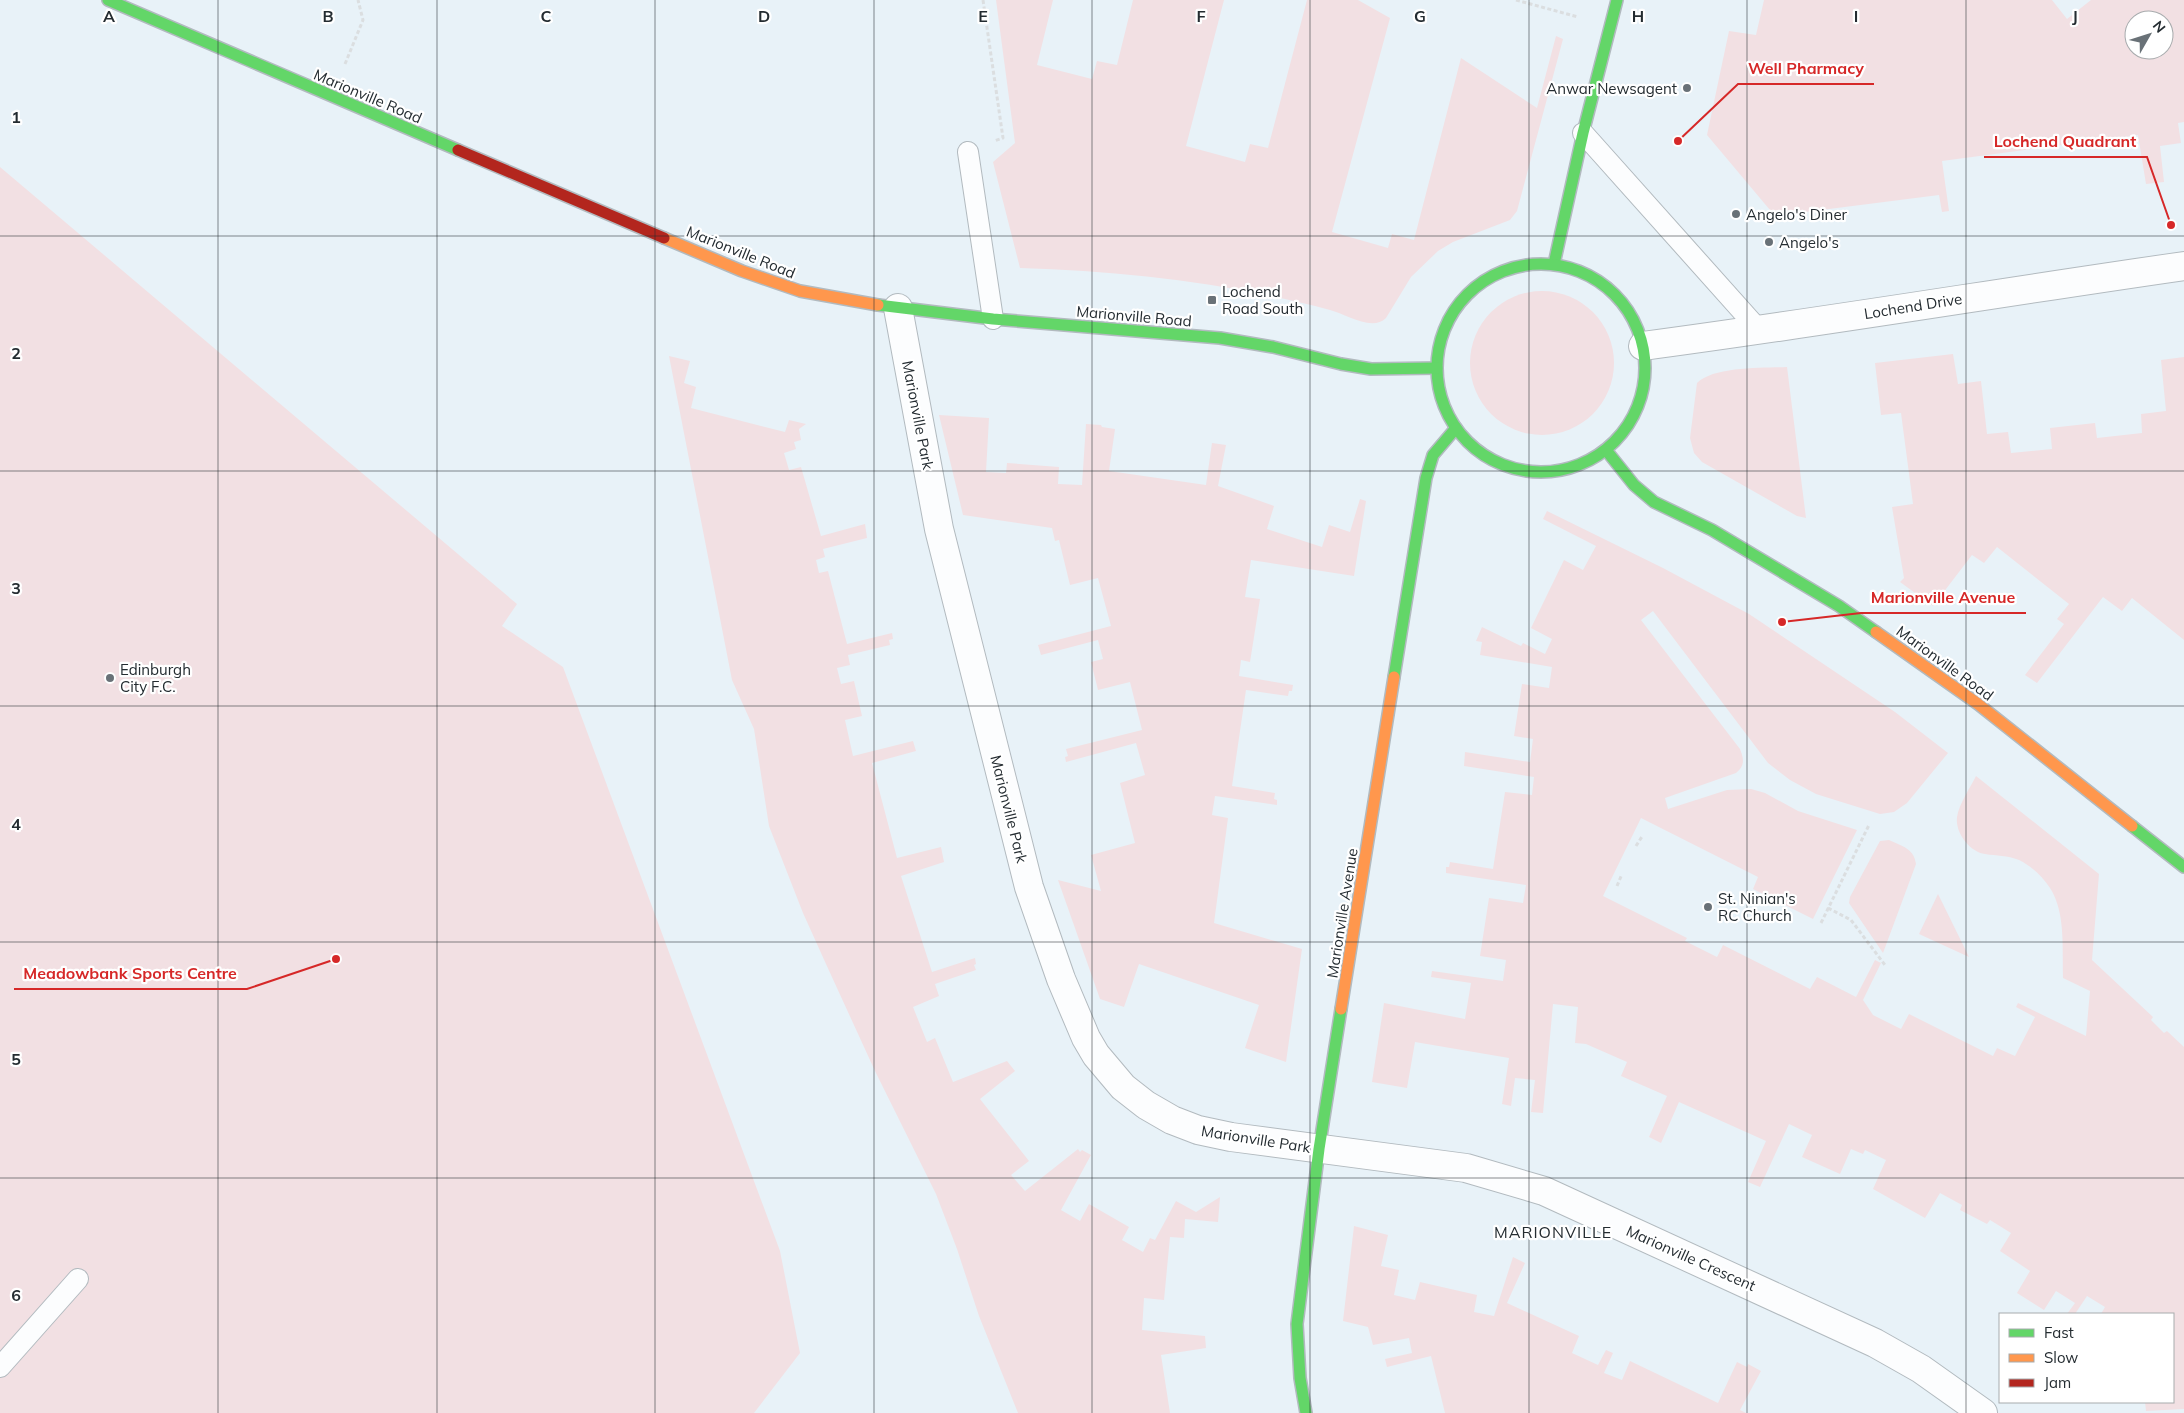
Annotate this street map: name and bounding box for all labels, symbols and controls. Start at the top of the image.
text: A [103,6,115,26]
text: B [322,6,334,26]
text: C [541,6,552,26]
text: D [758,6,770,26]
text: E [978,6,988,26]
text: F [1196,6,1206,26]
text: G [1414,6,1426,26]
text: H [1632,6,1644,26]
text: I [1854,6,1858,26]
text: J [2072,6,2078,26]
north arrow [2124,10,2174,60]
text: N [2149,17,2169,37]
callout: Well Pharmacy [1738,53,1874,84]
text: Well Pharmacy [1748,58,1864,78]
street label: Marionville Road [311,65,425,127]
place label: Anwar Newsagent [1546,79,1677,98]
marker: Anwar Newsagent [1681,82,1693,94]
text: 1 [11,107,21,127]
callout: Lochend Quadrant [1984,126,2147,157]
text: Lochend Quadrant [1994,131,2136,151]
place label: Angelo's Diner [1746,205,1848,224]
marker: Angelo's Diner [1730,208,1742,220]
street label: Marionville Road [684,222,798,282]
place label: Angelo's [1779,233,1839,252]
marker: Angelo's [1763,236,1775,248]
place label: Lochend Road South [1222,282,1303,318]
street label: Lochend Drive [1863,289,1963,323]
marker: Lochend Road South [1206,294,1218,306]
street label: Marionville Road [1076,301,1192,331]
text: 2 [11,343,21,363]
street label: Marionville Park [898,359,938,471]
text: 3 [11,578,21,598]
callout: Marionville Avenue [1861,582,2026,613]
text: Marionville Avenue [1871,587,2016,607]
street label: Marionville Road [1893,621,1997,705]
place label: Edinburgh City F.C. [120,660,191,696]
marker: Edinburgh City F.C. [104,672,116,684]
street label: Marionville Park [986,753,1032,865]
text: 4 [11,814,21,834]
street label: Marionville Avenue [1322,847,1362,979]
place label: St. Ninian's RC Church [1718,889,1796,925]
marker: St. Ninian's RC Church [1702,901,1714,913]
callout: Meadowbank Sports Centre [14,958,247,989]
text: Meadowbank Sports Centre [23,963,237,983]
text: 5 [11,1049,21,1069]
street label: Marionville Park [1200,1121,1312,1157]
street label: Marionville Crescent [1623,1221,1759,1295]
district label: MARIONVILLE [1494,1222,1612,1242]
text: 6 [11,1285,21,1305]
legend [1999,1313,2174,1403]
text: Fast [2044,1323,2074,1342]
text: Slow [2044,1348,2078,1367]
text: Jam [2044,1373,2071,1392]

